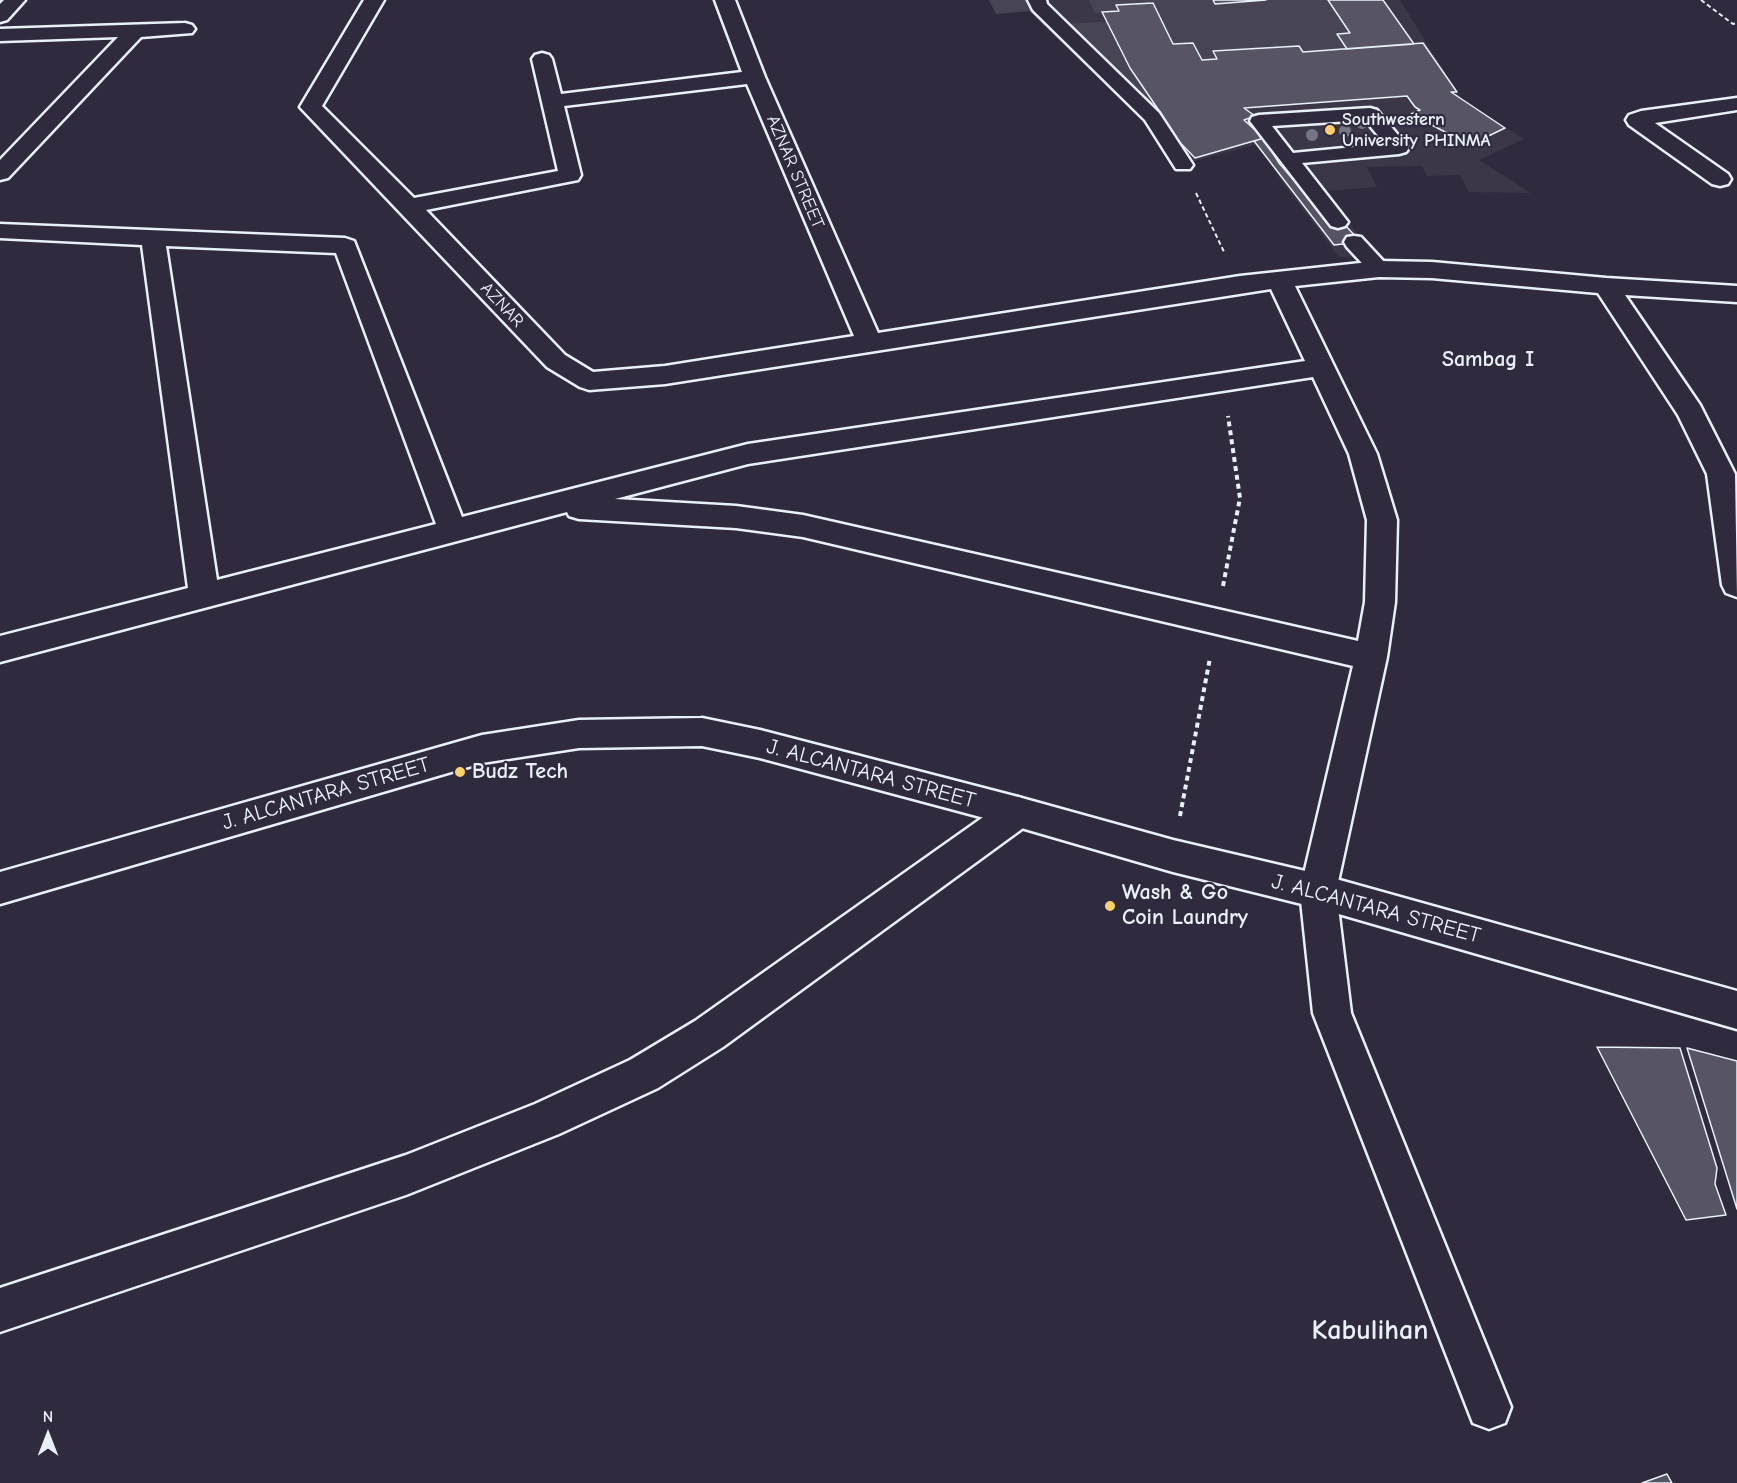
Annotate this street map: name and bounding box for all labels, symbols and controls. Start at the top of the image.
place label: Southwestern University PHINMA [1342,109,1490,152]
street label: AZNAR STREET [761,112,829,232]
marker: Southwestern University PHINMA [1323,123,1337,137]
street label: AZNAR [476,278,528,332]
district label: Sambag I [1442,347,1534,373]
street label: J. ALCANTARA STREET [764,733,978,815]
street label: J. ALCANTARA STREET [219,752,433,836]
place label: Budz Tech [472,759,568,785]
marker: Budz Tech [453,765,467,779]
street label: J. ALCANTARA STREET [1269,868,1483,950]
place label: Wash & Go Coin Laundry [1122,880,1248,932]
marker: Wash & Go Coin Laundry [1103,899,1117,913]
district label: Kabulihan [1312,1314,1428,1348]
north arrow [18,1405,78,1465]
text: N [43,1408,53,1426]

